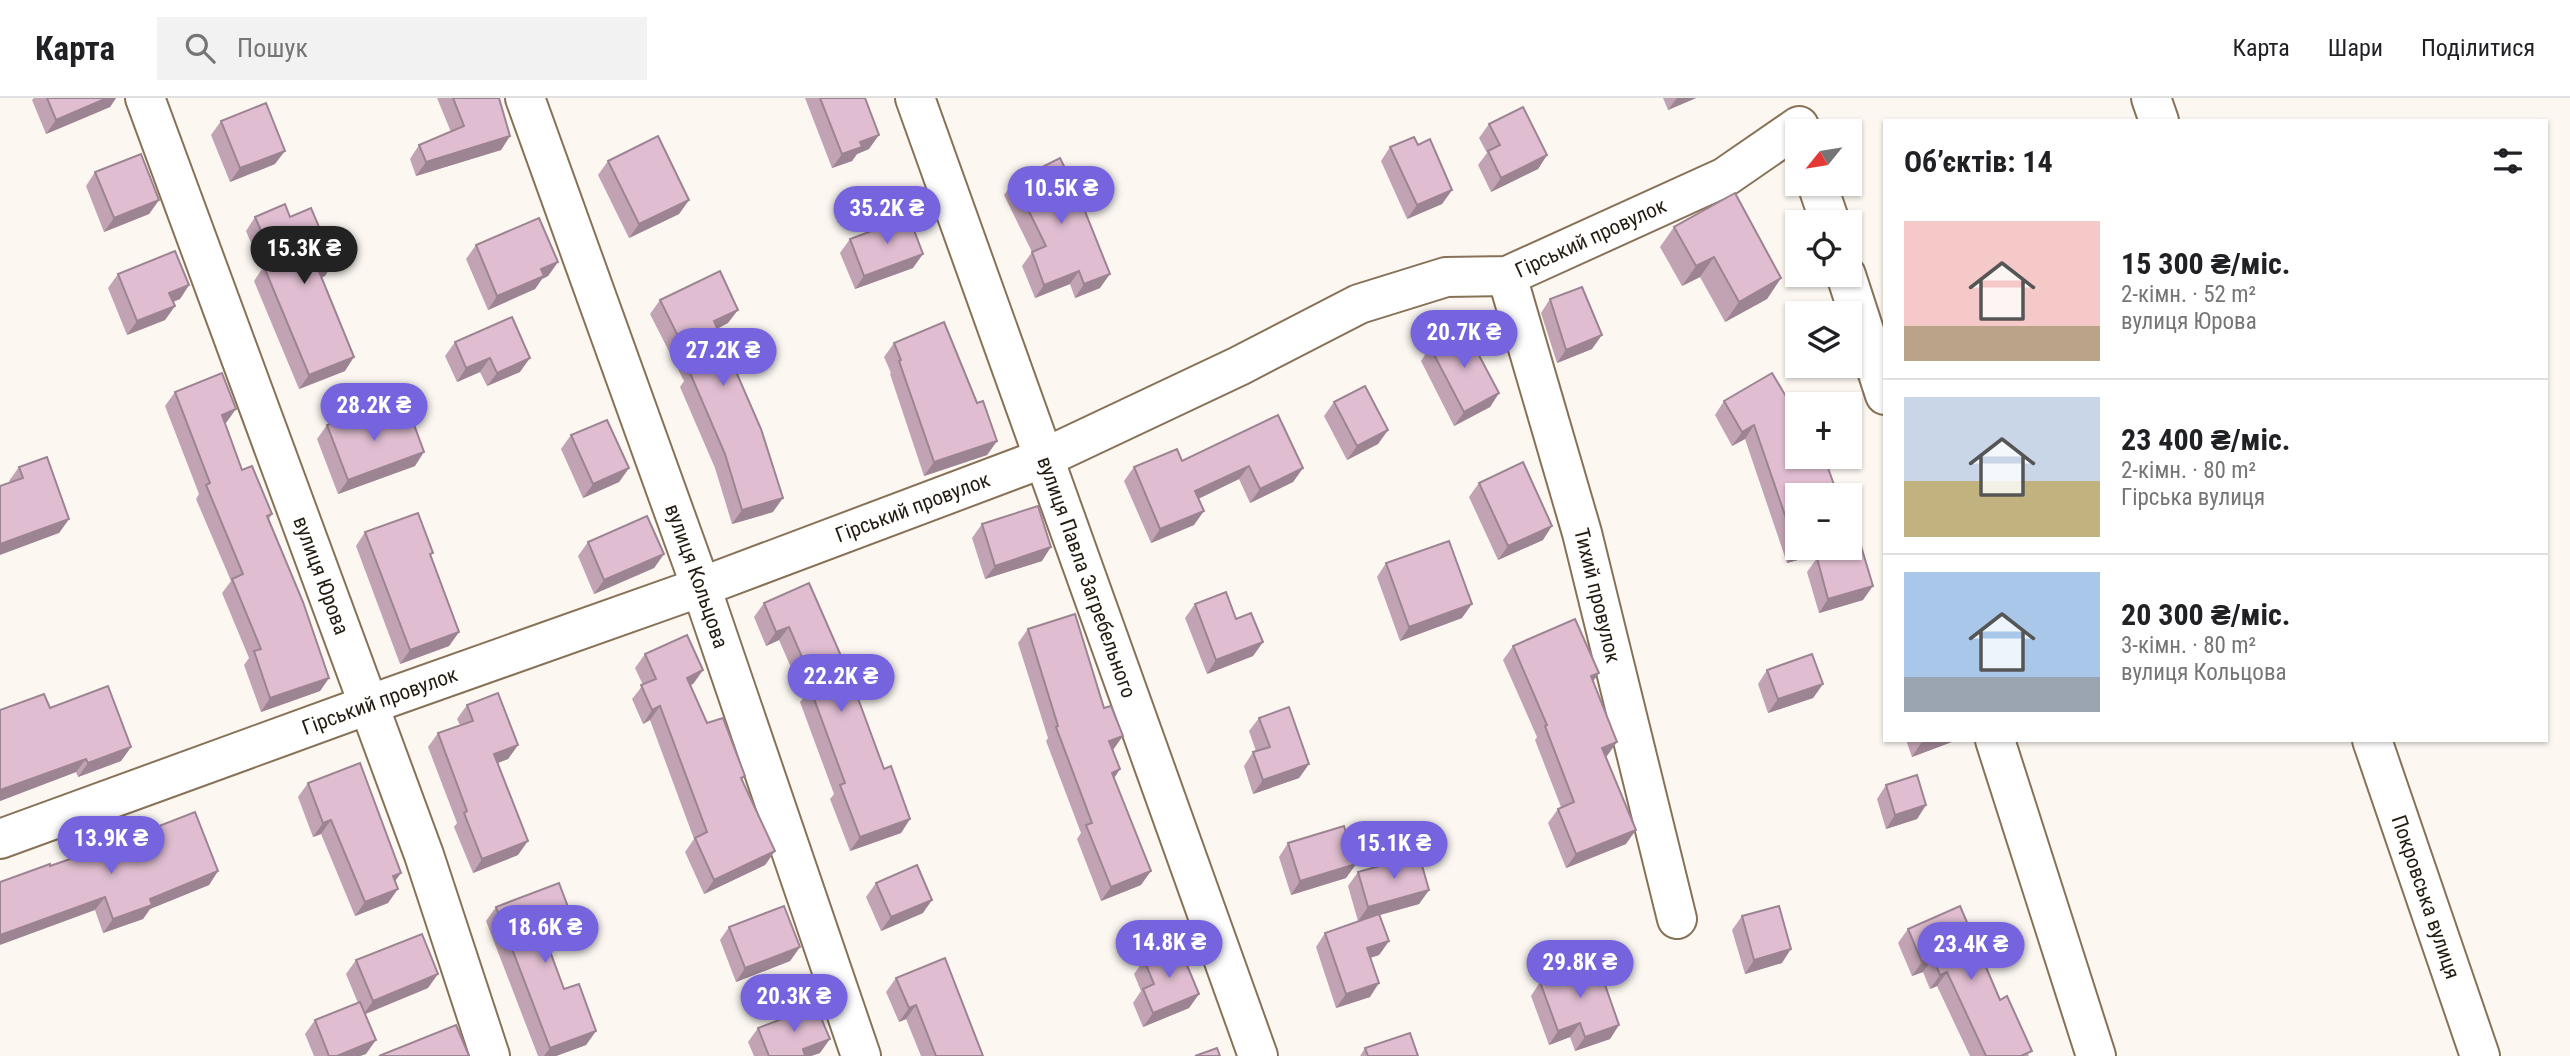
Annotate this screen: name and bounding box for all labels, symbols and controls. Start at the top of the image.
search box [157,17,647,80]
text: Карта [35,29,115,68]
icon: search [181,29,219,67]
text: Пошук [237,33,308,63]
text: Карта [2232,34,2290,62]
text: Шари [2328,34,2383,62]
text: Поділитися [2421,34,2535,62]
north arrow [1785,119,1862,196]
map controls [1785,119,1862,560]
icon: filters [2489,142,2527,180]
text: Об’єктів: 14 [1904,144,2053,179]
pin: 10.5K ₴ [996,166,1126,226]
text: 10.5K ₴ [1024,175,1098,202]
pin: 35.2K ₴ [822,186,952,246]
street label: Гірський провулок [1511,193,1670,283]
text: 35.2K ₴ [850,195,924,222]
button: locate [1785,210,1862,287]
pin: 15.3K ₴ [239,226,369,286]
text: 15.3K ₴ [267,235,341,262]
text: 15 300 ₴/міс. [2121,246,2291,281]
icon: home [1960,249,2044,333]
text: 2-кімн. · 52 m² [2121,281,2256,308]
button: layers [1785,301,1862,378]
text: вулиця Юрова [2121,308,2257,335]
pin: 20.7K ₴ [1399,310,1529,370]
text: 20.7K ₴ [1427,319,1501,346]
pin: 27.2K ₴ [658,328,788,388]
text: 27.2K ₴ [686,337,760,364]
pin: 28.2K ₴ [309,384,439,443]
text: 28.2K ₴ [337,392,411,419]
button: + [1785,392,1862,469]
text: 23 400 ₴/міс. [2121,422,2291,457]
icon: home [1960,425,2044,509]
street label: вулиця Павла Загребельного [1032,453,1141,701]
text: 2-кімн. · 80 m² [2121,457,2256,484]
street label: Гірський провулок [832,467,993,547]
button: − [1785,483,1862,560]
text: Гірська вулиця [2121,484,2265,511]
street label: вулиця Кольцова [660,501,733,651]
street label: вулиця Юрова [288,513,354,638]
street label: Тихий провулок [1569,526,1625,665]
text: 20 300 ₴/міс. [2121,597,2291,632]
icon: home [1960,600,2044,684]
text: 3-кімн. · 80 m² [2121,632,2256,659]
pin: 22.2K ₴ [776,654,906,714]
text: вулиця Кольцова [2121,659,2287,686]
street label: Гірський провулок [299,662,461,740]
text: 22.2K ₴ [804,663,878,690]
street label: Покровська вулиця [2387,812,2465,982]
pin: 13.9K ₴ [46,816,176,876]
pin: 15.1K ₴ [1329,822,1459,881]
text: 13.9K ₴ [74,825,148,852]
text: 15.1K ₴ [1357,830,1431,857]
pin: 18.6K ₴ [480,906,610,965]
text: 18.6K ₴ [508,914,582,941]
pin: 14.8K ₴ [1104,920,1234,980]
pin: 23.4K ₴ [1906,922,2036,982]
text: 14.8K ₴ [1132,929,1206,956]
text: 23.4K ₴ [1934,931,2008,958]
pin: 29.8K ₴ [1515,940,1645,1000]
text: 29.8K ₴ [1543,949,1617,976]
pin: 20.3K ₴ [729,974,859,1034]
text: 20.3K ₴ [757,983,831,1010]

